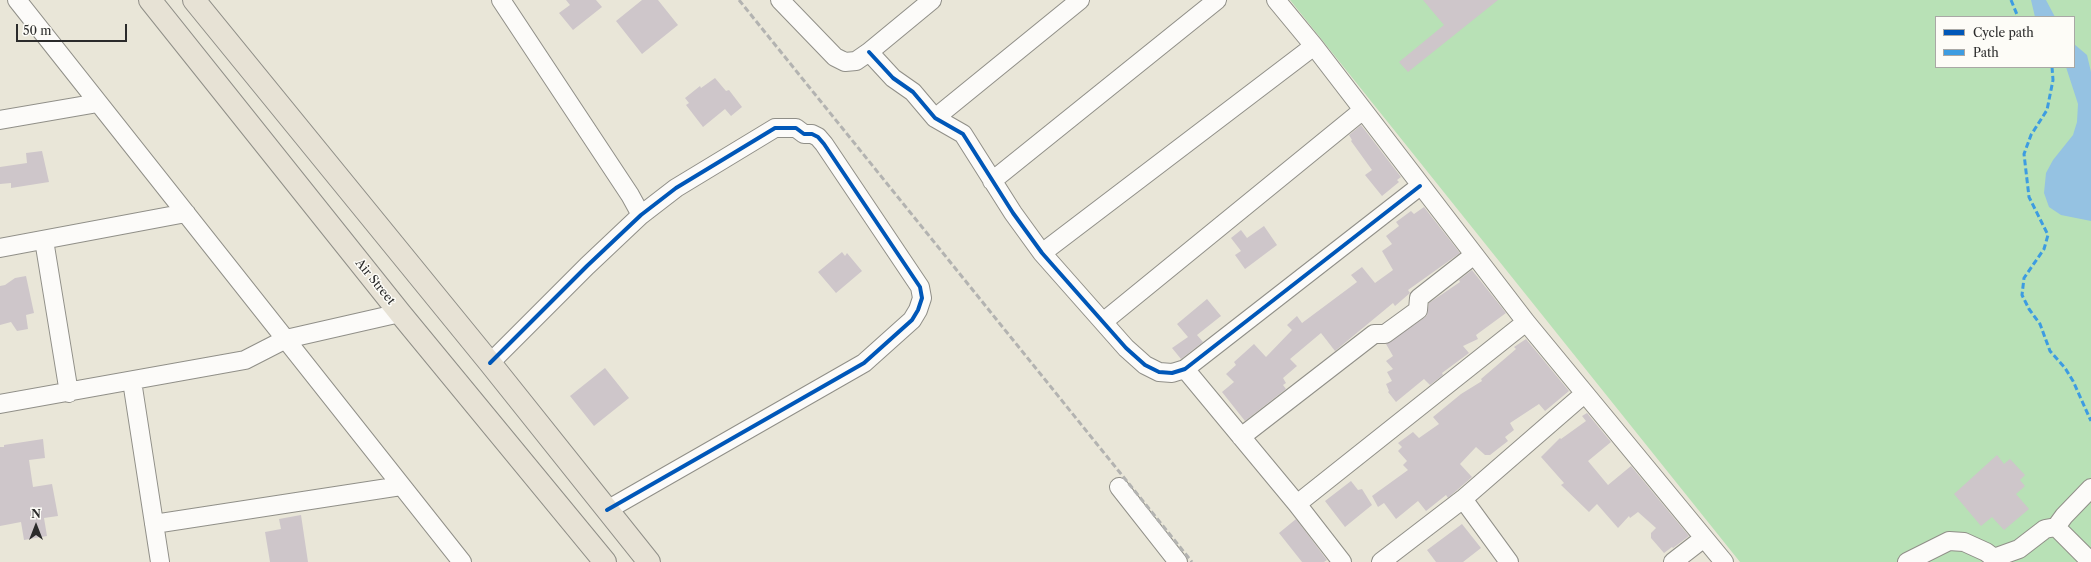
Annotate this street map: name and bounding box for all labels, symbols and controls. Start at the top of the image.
scale bar [18,16,129,42]
legend [1935,16,2075,68]
text: 50 m [23,23,52,38]
text: Cycle path [1973,25,2034,40]
text: Path [1973,45,1999,60]
street label: Air Street [352,256,398,308]
north arrow [16,506,56,546]
text: N [31,507,41,521]

